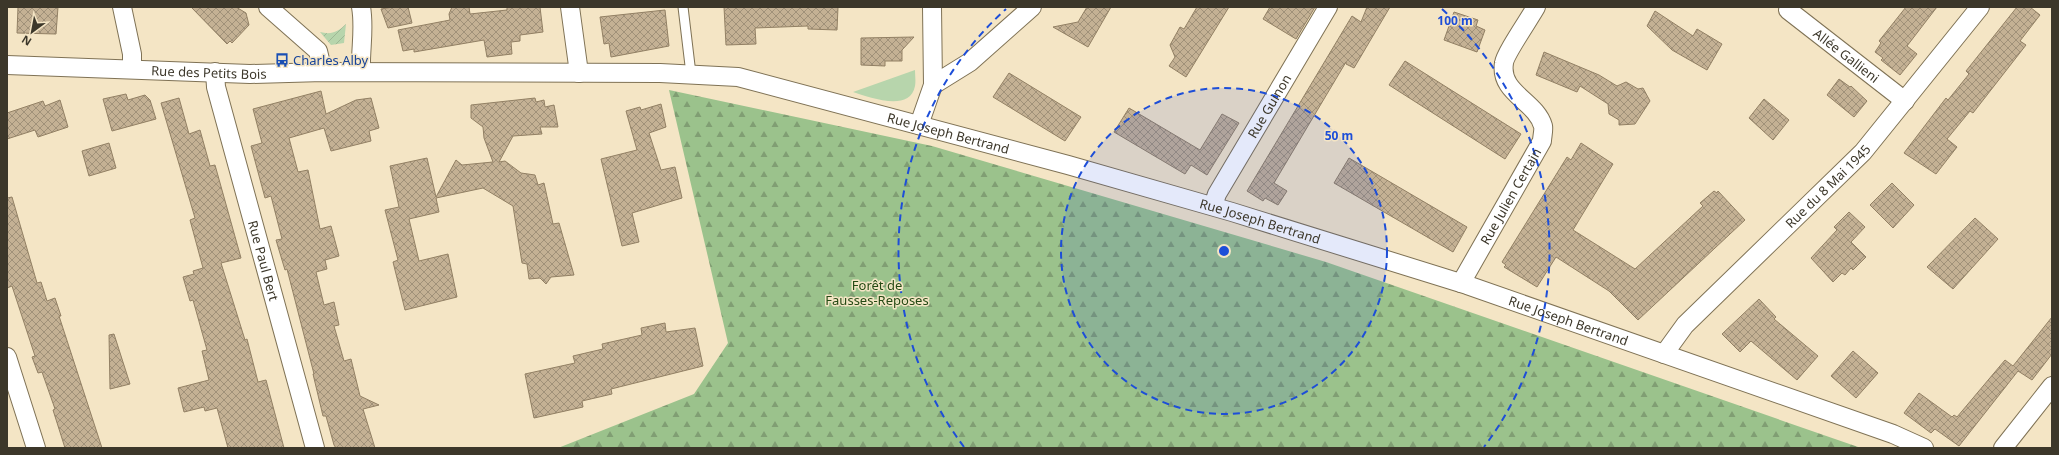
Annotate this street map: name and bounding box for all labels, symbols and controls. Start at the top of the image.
north arrow [12,12,52,52]
text: 100 m [1437,12,1473,29]
street label: Allée Gallieni [1810,24,1883,87]
text: N [19,32,34,50]
place label: Charles Alby [293,51,369,69]
bus stop icon: Charles Alby [274,52,290,68]
street label: Rue des Petits Bois [151,61,267,83]
street label: Rue Guinon [1243,71,1295,141]
street label: Rue Joseph Bertrand [885,108,1011,158]
text: 50 m [1325,127,1353,144]
street label: Rue du 8 Mai 1945 [1781,141,1875,232]
street label: Rue Julien Certain [1476,145,1545,248]
street label: Rue Joseph Bertrand [1198,194,1323,248]
street label: Rue Paul Bert [244,218,283,303]
centre of rings [1217,244,1231,258]
park label: Forêt de Fausses-Reposes [825,276,929,309]
street label: Rue Joseph Bertrand [1506,291,1631,350]

